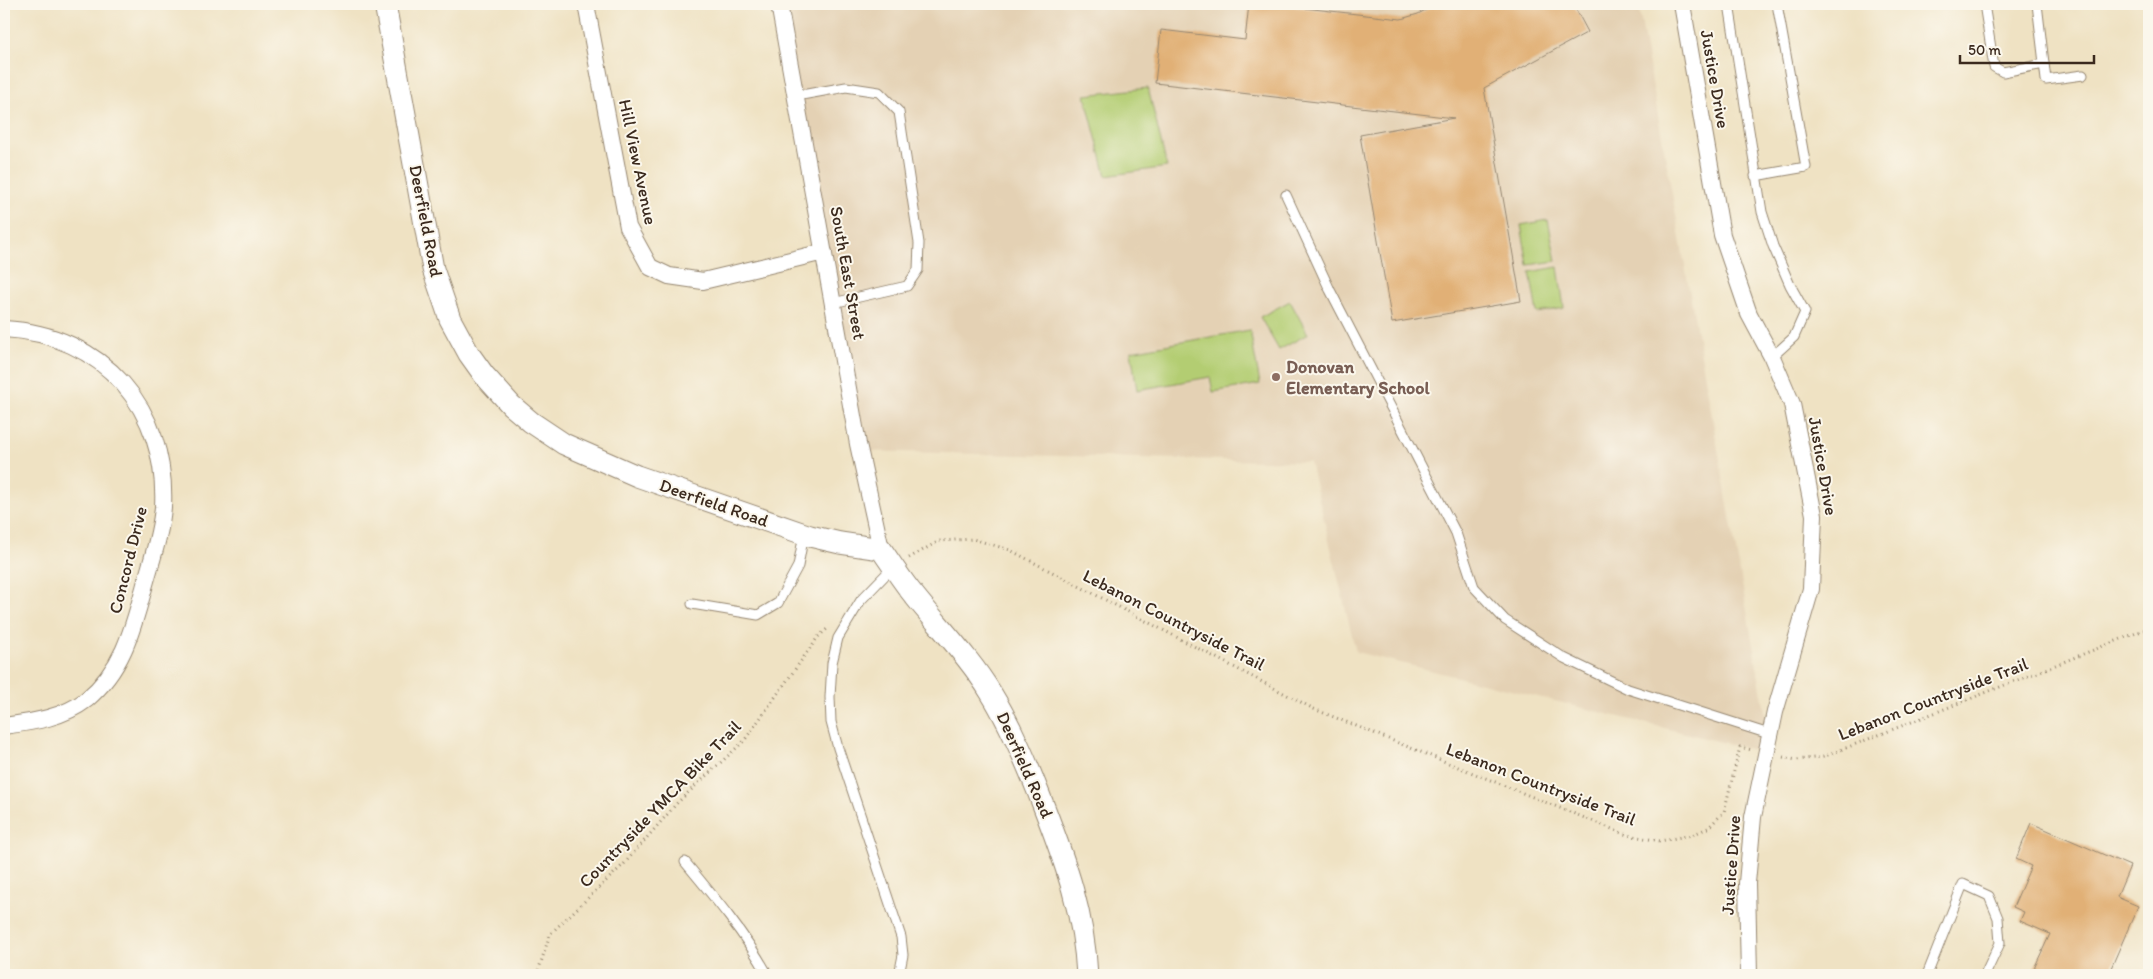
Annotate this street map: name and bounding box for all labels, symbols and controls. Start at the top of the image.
street label: Justice Drive [1696,28,1734,130]
scale bar [1960,32,2094,64]
text: 50 m [1968,41,2001,59]
street label: Hill View Avenue [614,97,662,227]
street label: Deerfield Road [404,163,448,279]
street label: South East Street [825,204,871,342]
place label: Donovan Elementary School [1286,356,1430,399]
marker: Donovan Elementary School [1270,371,1282,383]
street label: Justice Drive [1804,415,1842,517]
street label: Deerfield Road [657,474,772,532]
street label: Concord Drive [104,504,152,616]
street label: Lebanon Countryside Trail [1079,564,1269,676]
street label: Lebanon Countryside Trail [1835,653,2031,745]
street label: Deerfield Road [992,708,1058,822]
street label: Countryside YMCA Bike Trail [574,716,746,892]
street label: Lebanon Countryside Trail [1443,738,1639,830]
street label: Justice Drive [1717,815,1745,915]

